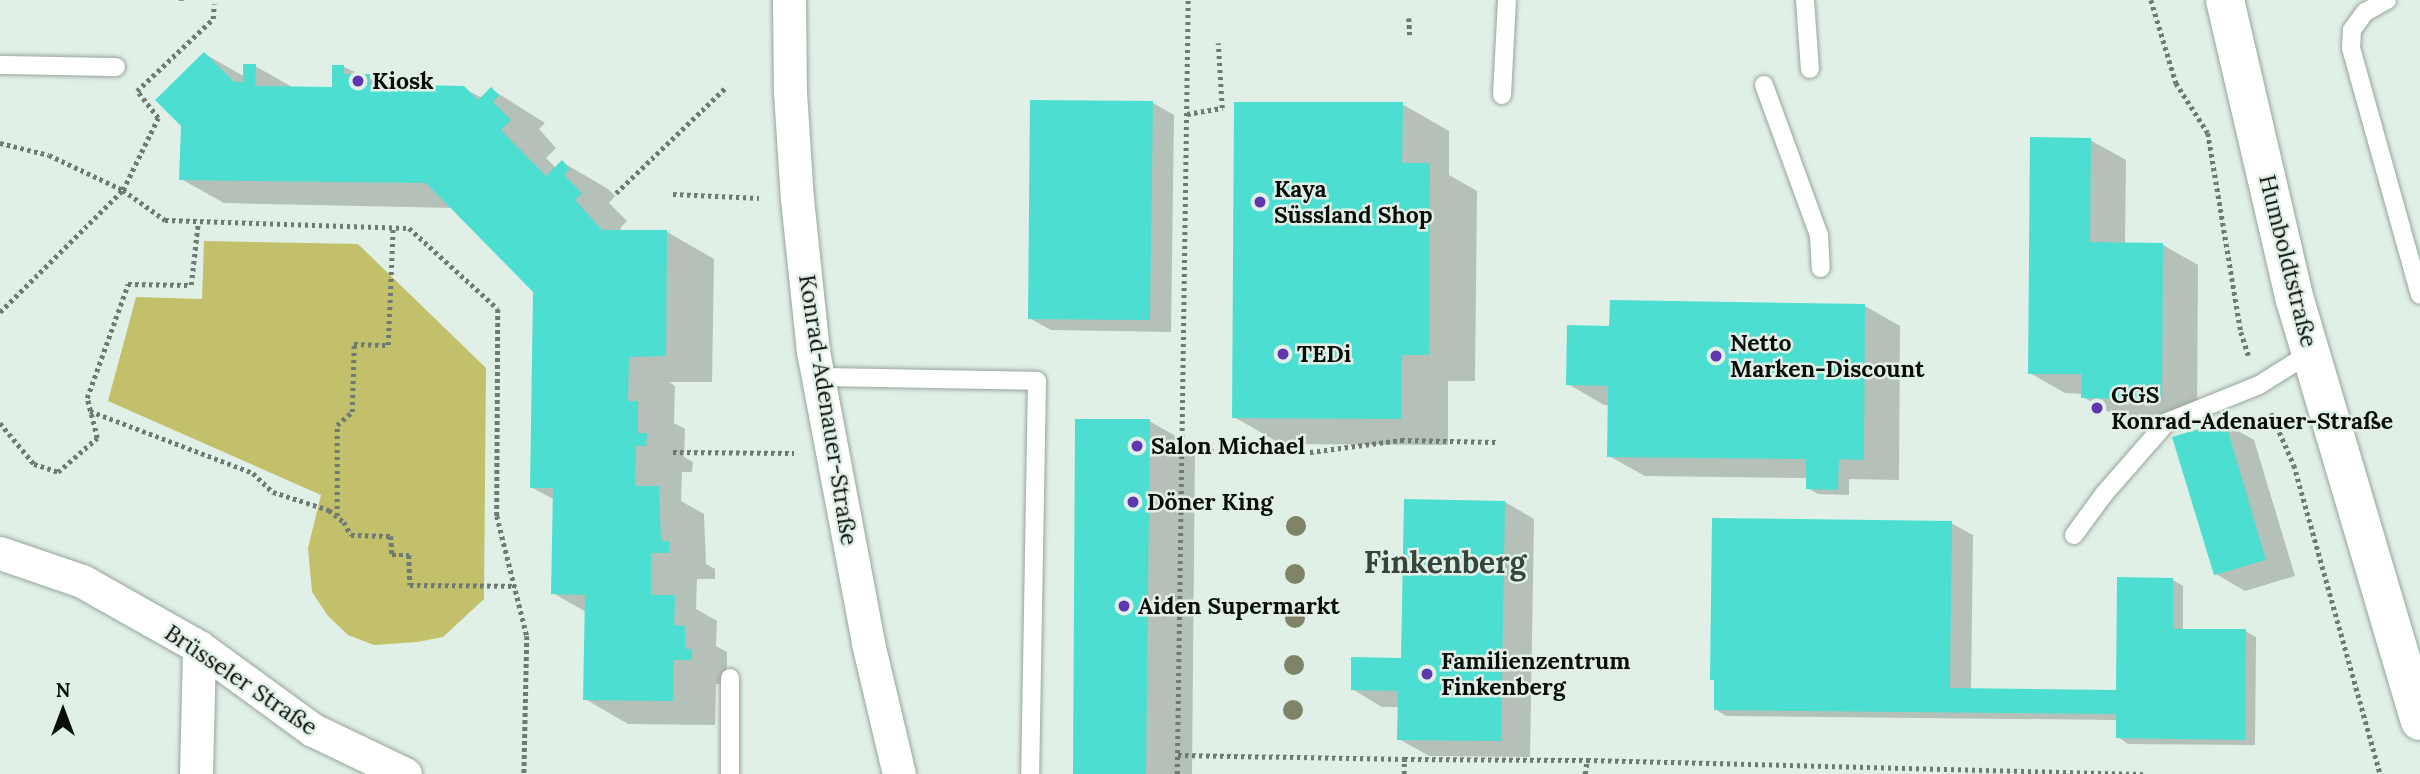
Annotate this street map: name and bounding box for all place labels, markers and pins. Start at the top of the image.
place label: Kiosk [372,67,434,95]
marker: Kiosk [350,73,366,89]
place label: Kaya Süssland Shop [1274,175,1433,229]
marker: Kaya Süssland Shop [1252,194,1268,210]
place label: Netto Marken-Discount [1730,329,1925,383]
place label: TEDi [1297,340,1351,368]
marker: TEDi [1275,346,1291,362]
marker: Netto Marken-Discount [1708,348,1724,364]
place label: GGS Konrad-Adenauer-Straße [2111,381,2393,435]
marker: GGS Konrad-Adenauer-Straße [2089,400,2105,416]
place label: Salon Michael [1151,432,1305,460]
marker: Salon Michael [1129,438,1145,454]
place label: Döner King [1147,488,1273,516]
marker: Döner King [1125,494,1141,510]
place label: Aiden Supermarkt [1138,592,1340,620]
marker: Aiden Supermarkt [1116,598,1132,614]
place label: Familienzentrum Finkenberg [1441,647,1630,701]
marker: Familienzentrum Finkenberg [1419,666,1435,682]

